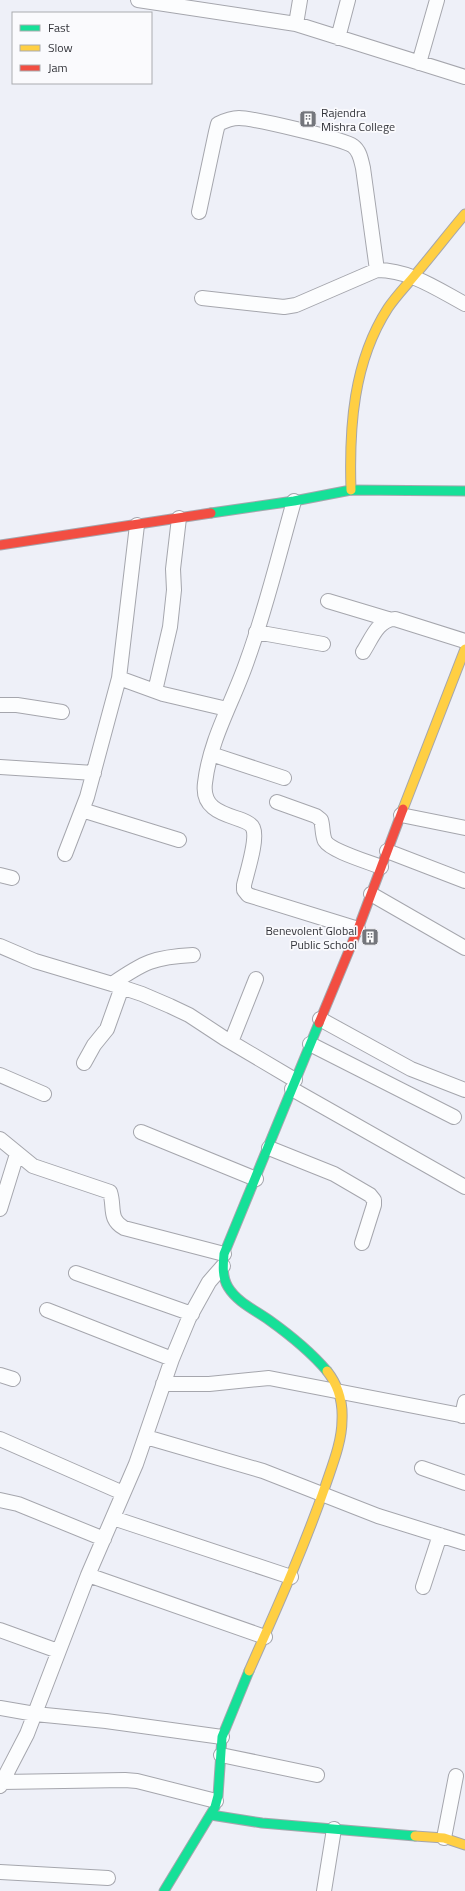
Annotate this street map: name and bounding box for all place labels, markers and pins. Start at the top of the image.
place label: Rajendra Mishra College [321,103,395,136]
building icon: Rajendra Mishra College [298,109,318,129]
place label: Benevolent Global Public School [265,921,357,954]
building icon: Benevolent Global Public School [360,927,380,947]

